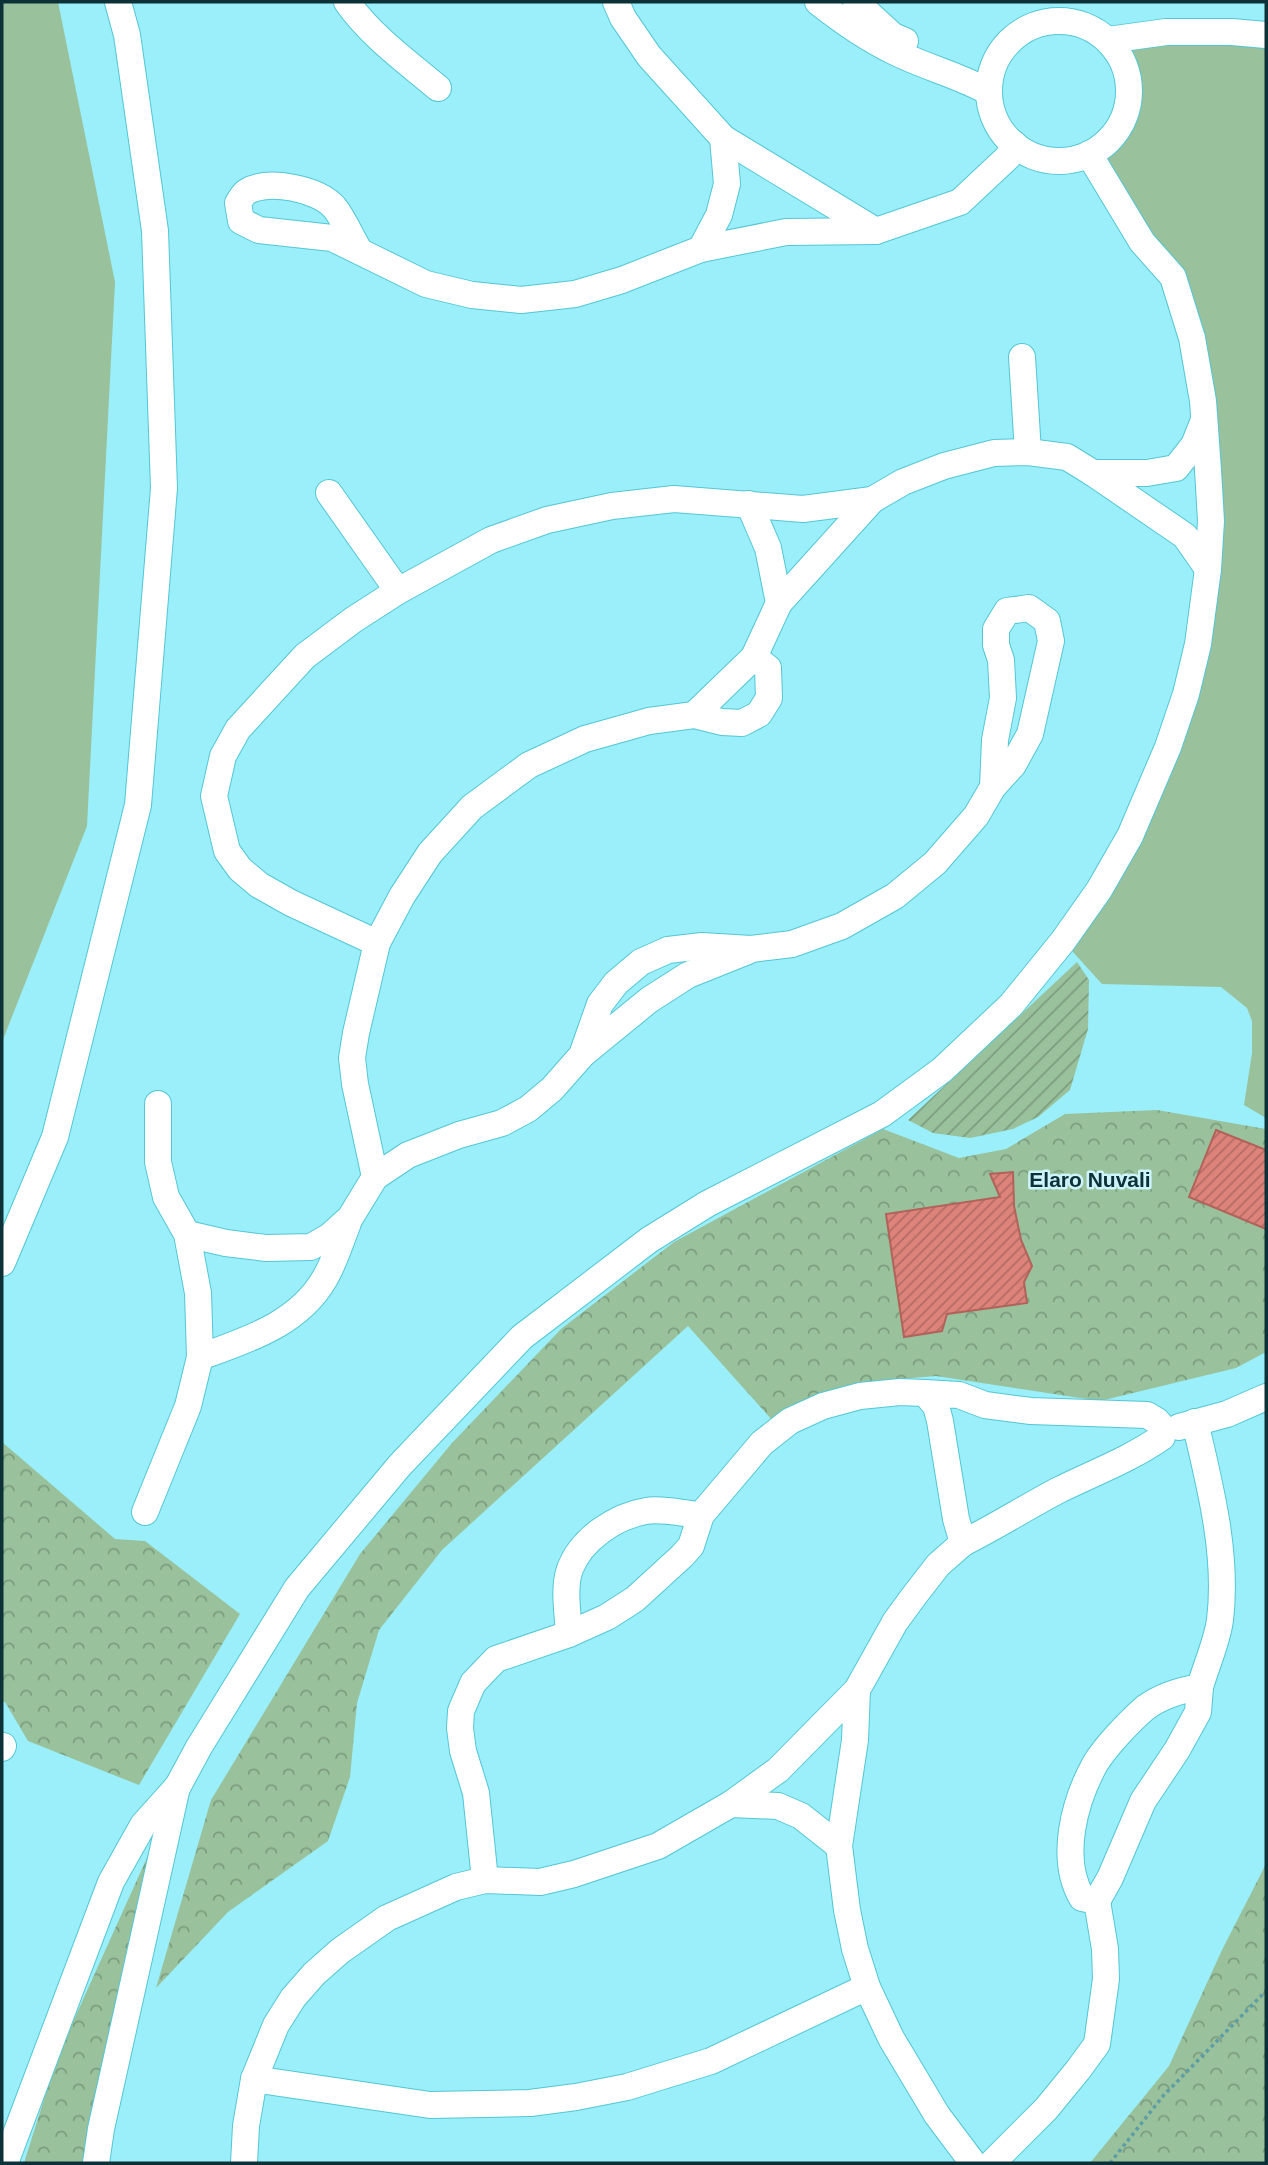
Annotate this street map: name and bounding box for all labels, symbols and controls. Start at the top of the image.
district label: Elaro Nuvali [1029,1168,1151,1191]

